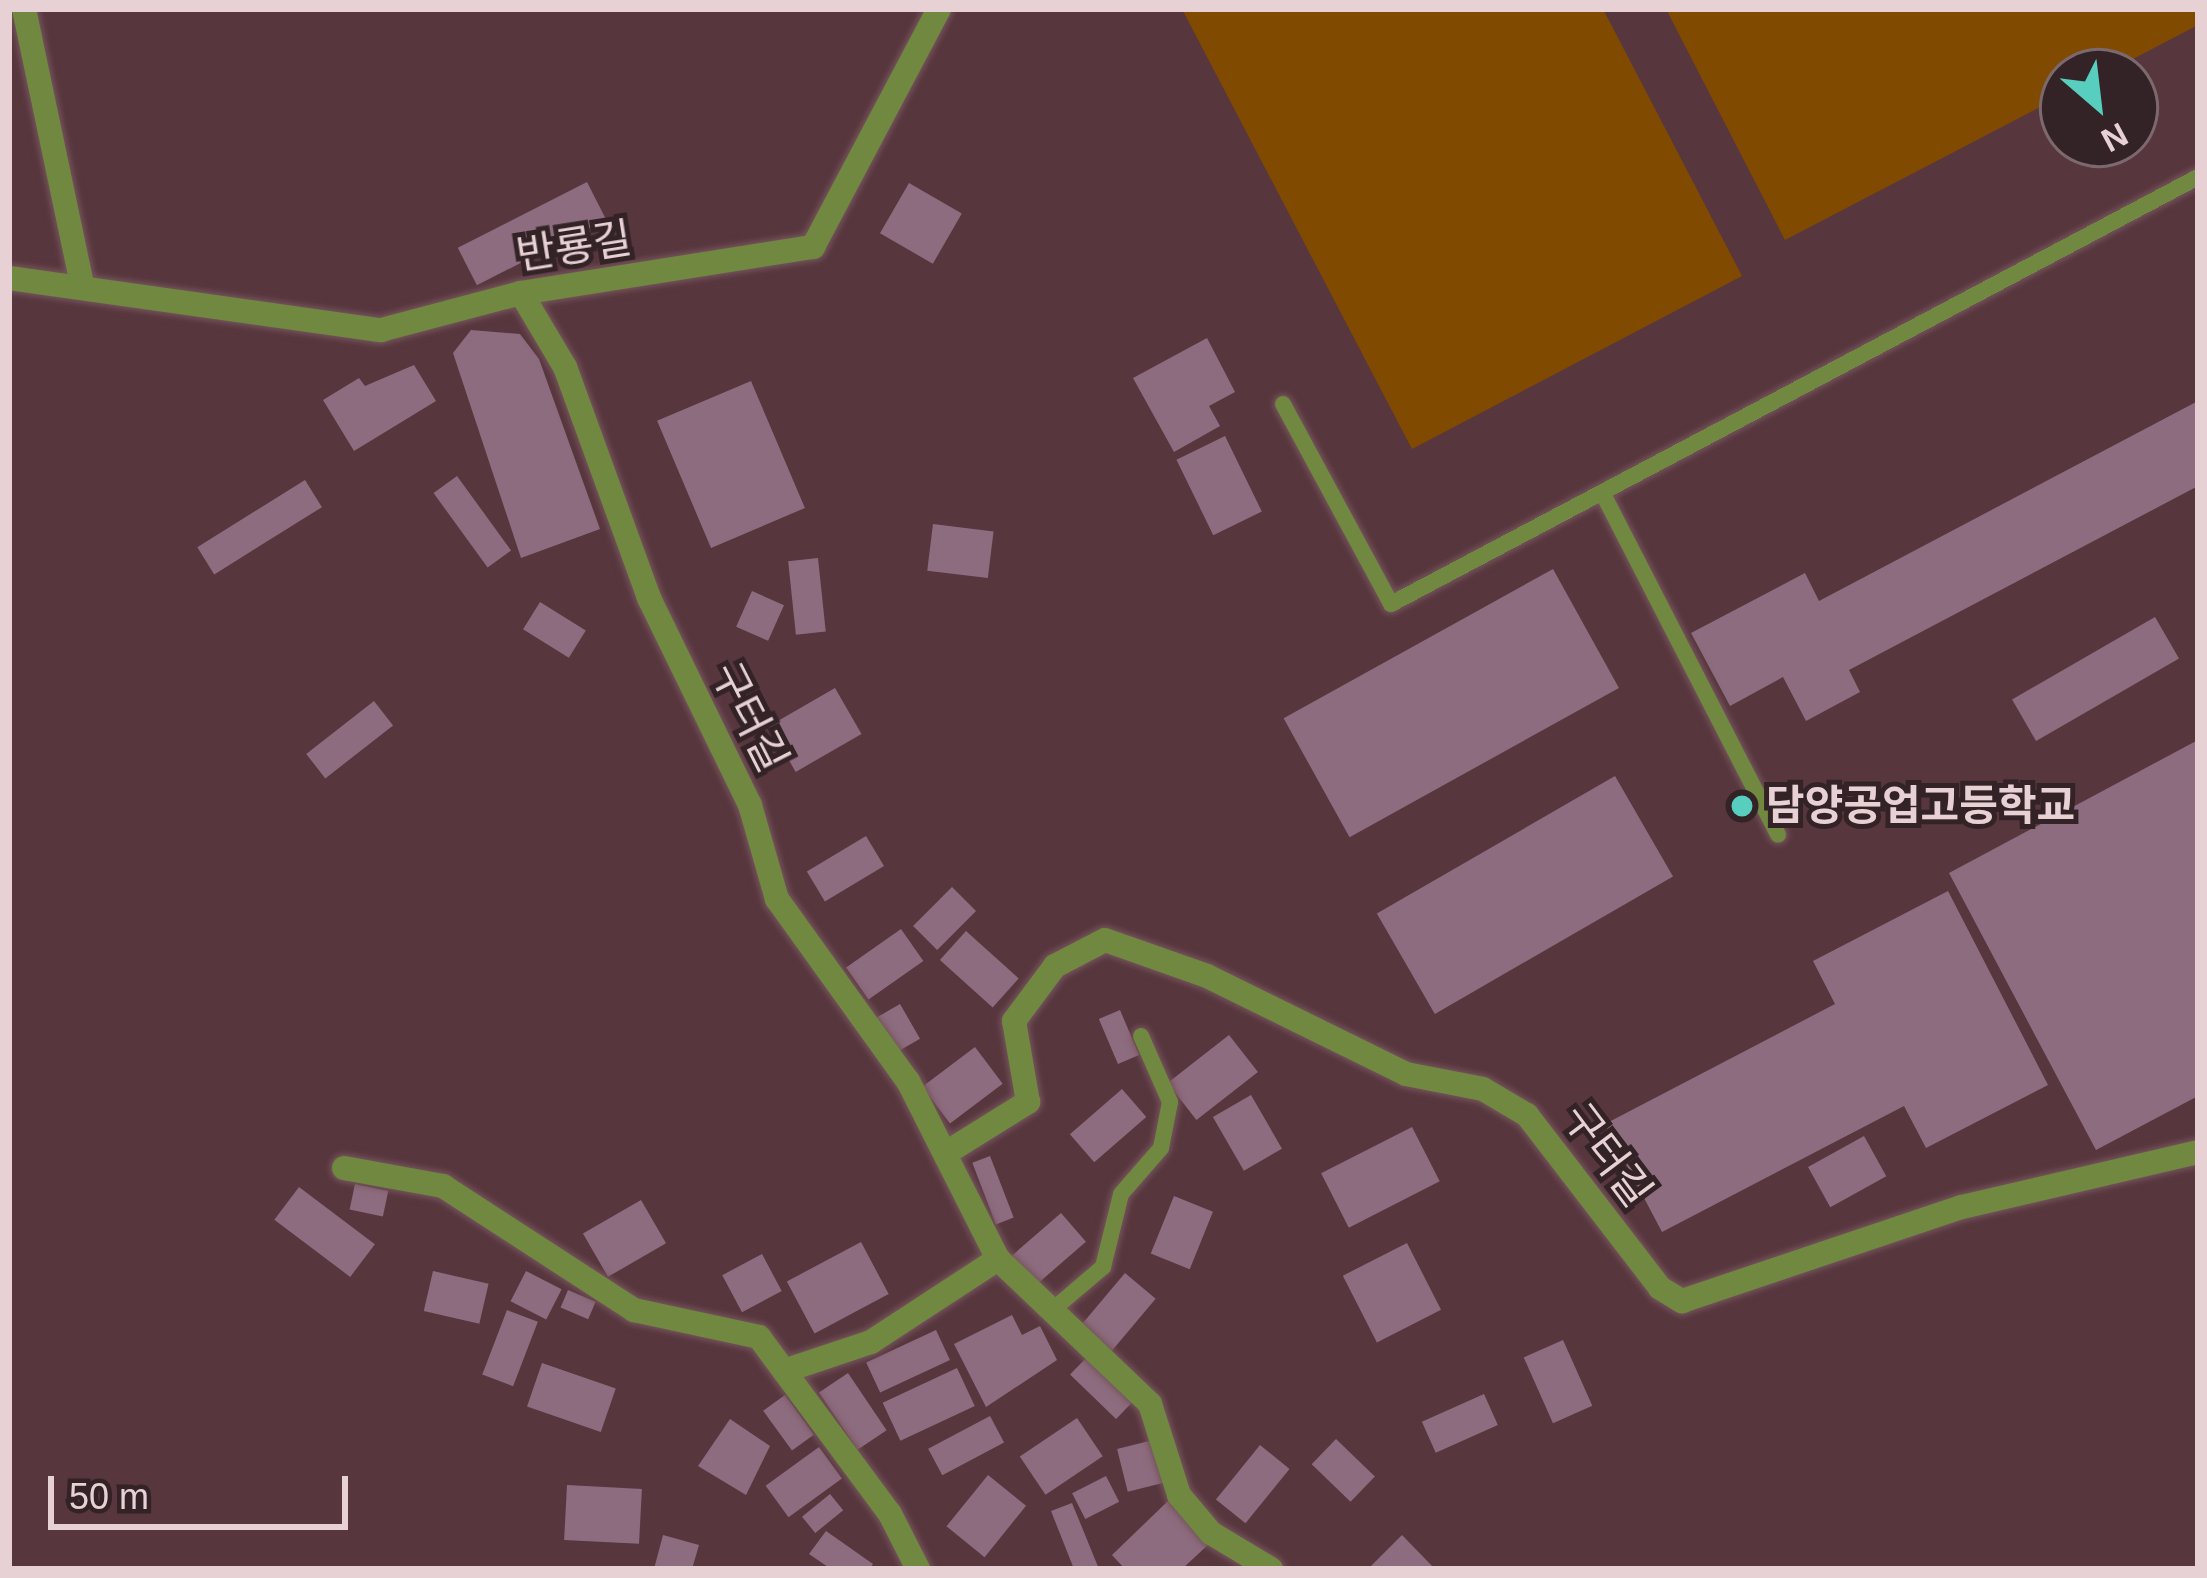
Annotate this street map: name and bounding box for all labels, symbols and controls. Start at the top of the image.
north arrow [2039,48,2159,168]
text: N [2096,116,2134,160]
street label: 반룡길 [513,213,635,281]
street label: 구터길 [700,654,798,780]
place label: 담양공업고등학교 [1766,781,2075,831]
marker: 담양공업고등학교 [1729,793,1755,819]
street label: 구터길 [1552,1094,1662,1216]
scale bar [54,1452,354,1526]
text: 50 m [69,1476,149,1517]

